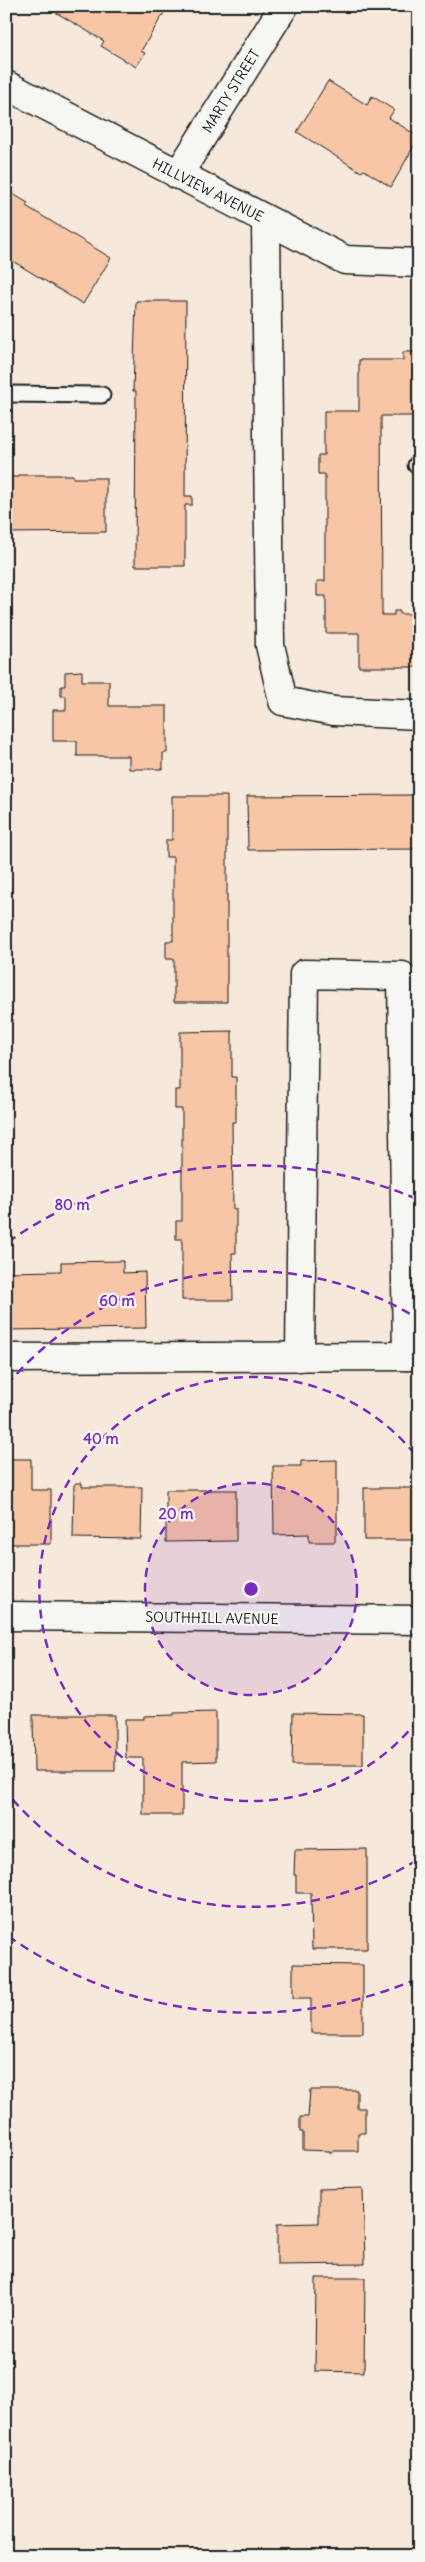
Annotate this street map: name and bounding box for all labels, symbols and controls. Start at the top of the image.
street label: MARTY STREET [198,46,264,136]
street label: HILLVIEW AVENUE [149,154,267,226]
text: 80 m [54,1195,90,1214]
text: 60 m [99,1291,135,1310]
text: 40 m [83,1429,119,1448]
text: 20 m [159,1504,193,1523]
centre of rings [242,1580,260,1598]
street label: SOUTHHILL AVENUE [145,1608,279,1628]

